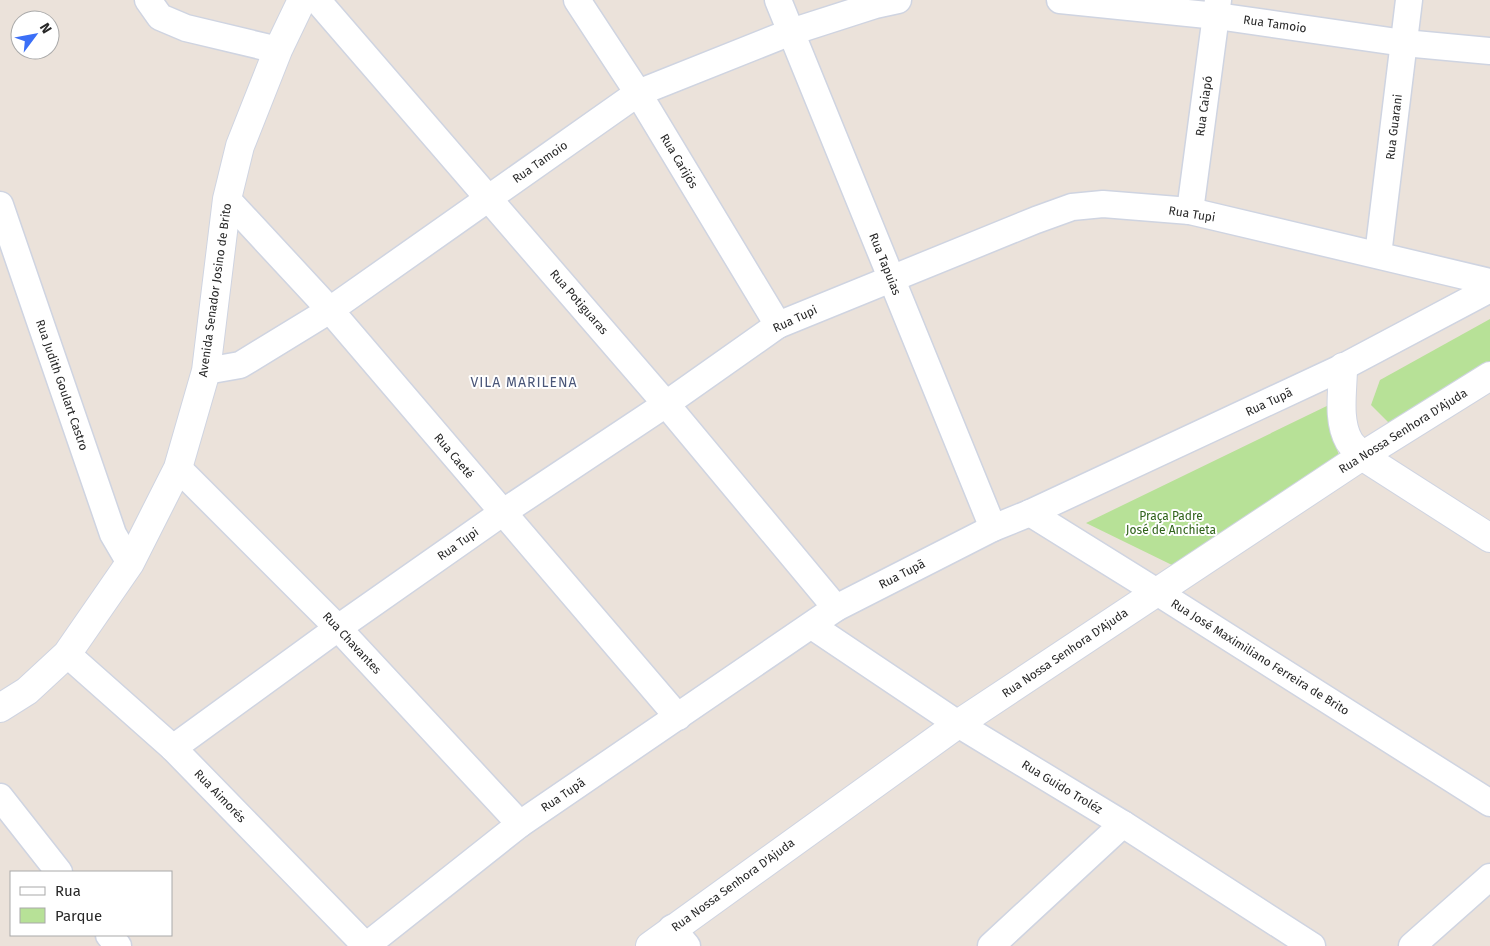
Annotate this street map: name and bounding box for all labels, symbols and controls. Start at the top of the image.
north arrow [10,10,60,60]
street label: Rua Tamoio [1242,13,1308,35]
text: N [36,20,55,37]
street label: Rua Caiapó [1193,75,1215,137]
street label: Rua Guarani [1383,93,1405,161]
street label: Rua Carijós [657,131,701,191]
street label: Rua Tamoio [510,138,570,186]
street label: Avenida Senador Josino de Brito [196,202,234,378]
street label: Rua Tupi [1168,203,1216,225]
street label: Rua Tapuias [866,231,904,297]
street label: Rua Potiguaras [547,267,611,338]
street label: Rua Tupi [771,303,819,335]
street label: Rua Judith Goulart Castro [33,318,91,452]
district label: VILA MARILENA [470,374,578,391]
street label: Rua Tupã [1243,385,1295,419]
street label: Rua Nossa Senhora D'Ajuda [1336,386,1470,476]
street label: Rua Caeté [431,431,477,481]
park label: Praça Padre José de Anchieta [1126,509,1216,537]
street label: Rua Tupi [435,525,481,563]
street label: Rua Tupã [876,556,928,592]
street label: Rua José Maximiliano Ferreira de Brito [1168,596,1352,718]
street label: Rua Nossa Senhora D'Ajuda [999,606,1131,700]
street label: Rua Chavantes [320,609,384,677]
street label: Rua Guido Troléz [1019,757,1105,817]
street label: Rua Aimorés [191,767,249,826]
street label: Rua Tupã [538,775,588,815]
street label: Rua Nossa Senhora D'Ajuda [669,836,797,934]
legend [10,871,172,936]
text: Rua [55,882,81,900]
text: Parque [55,907,102,925]

